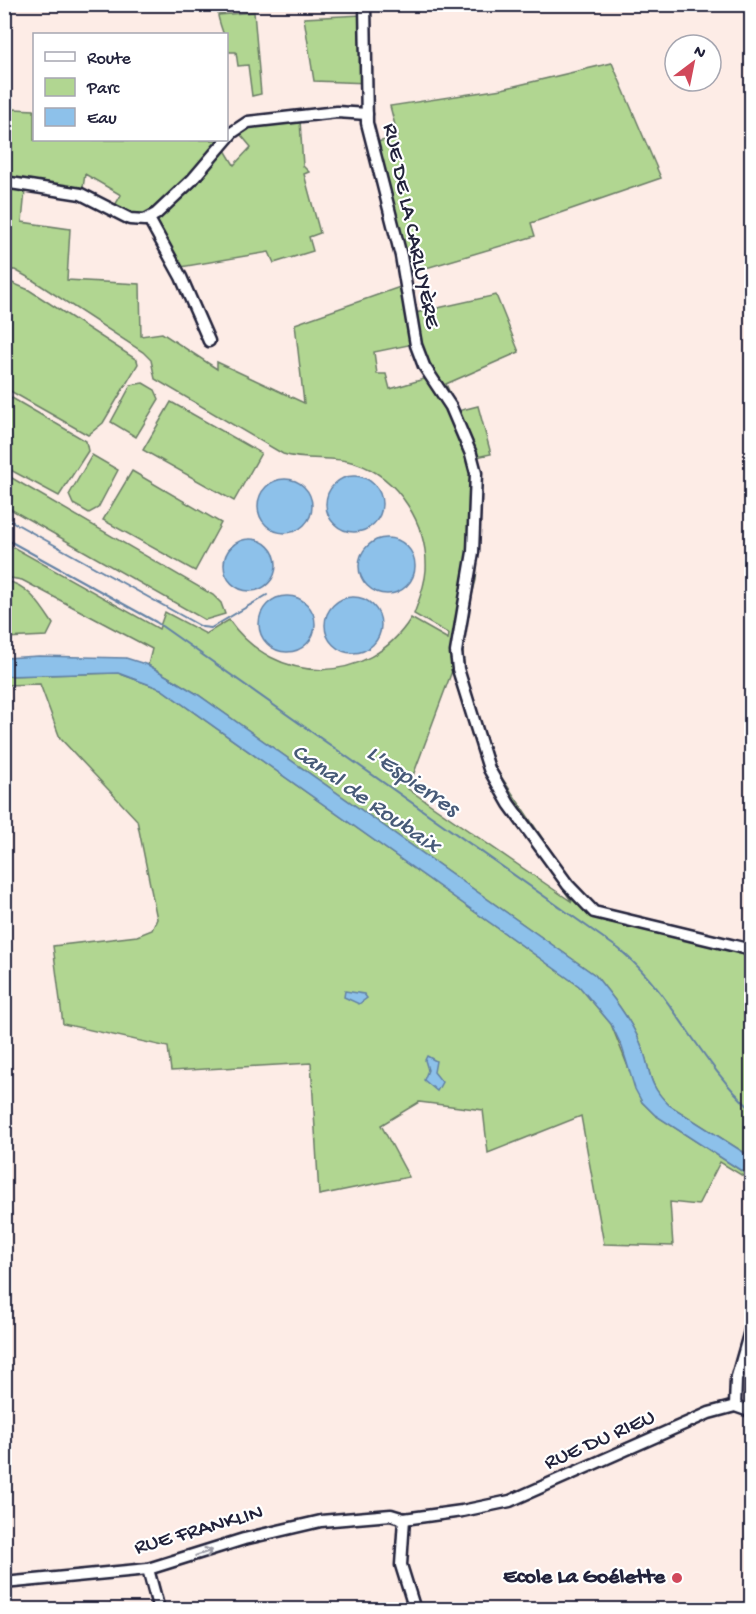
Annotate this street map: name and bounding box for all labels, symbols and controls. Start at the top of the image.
legend [33,33,228,141]
north arrow [663,33,723,93]
text: N [690,42,709,64]
text: Route [87,49,132,70]
text: Parc [86,79,120,100]
text: Eau [87,109,117,130]
street label: RUE DE LA CARLUYÈRE [376,121,445,332]
water label: Canal de Roubaix [285,738,447,863]
water label: L'Espierres [360,740,466,826]
street label: RUE DU RIEU [541,1405,659,1477]
street label: RUE FRANKLIN [131,1500,267,1562]
one-way arrow [194,1546,213,1557]
place label: Ecole La Goélette [503,1565,666,1591]
marker: Ecole La Goélette [670,1571,684,1585]

